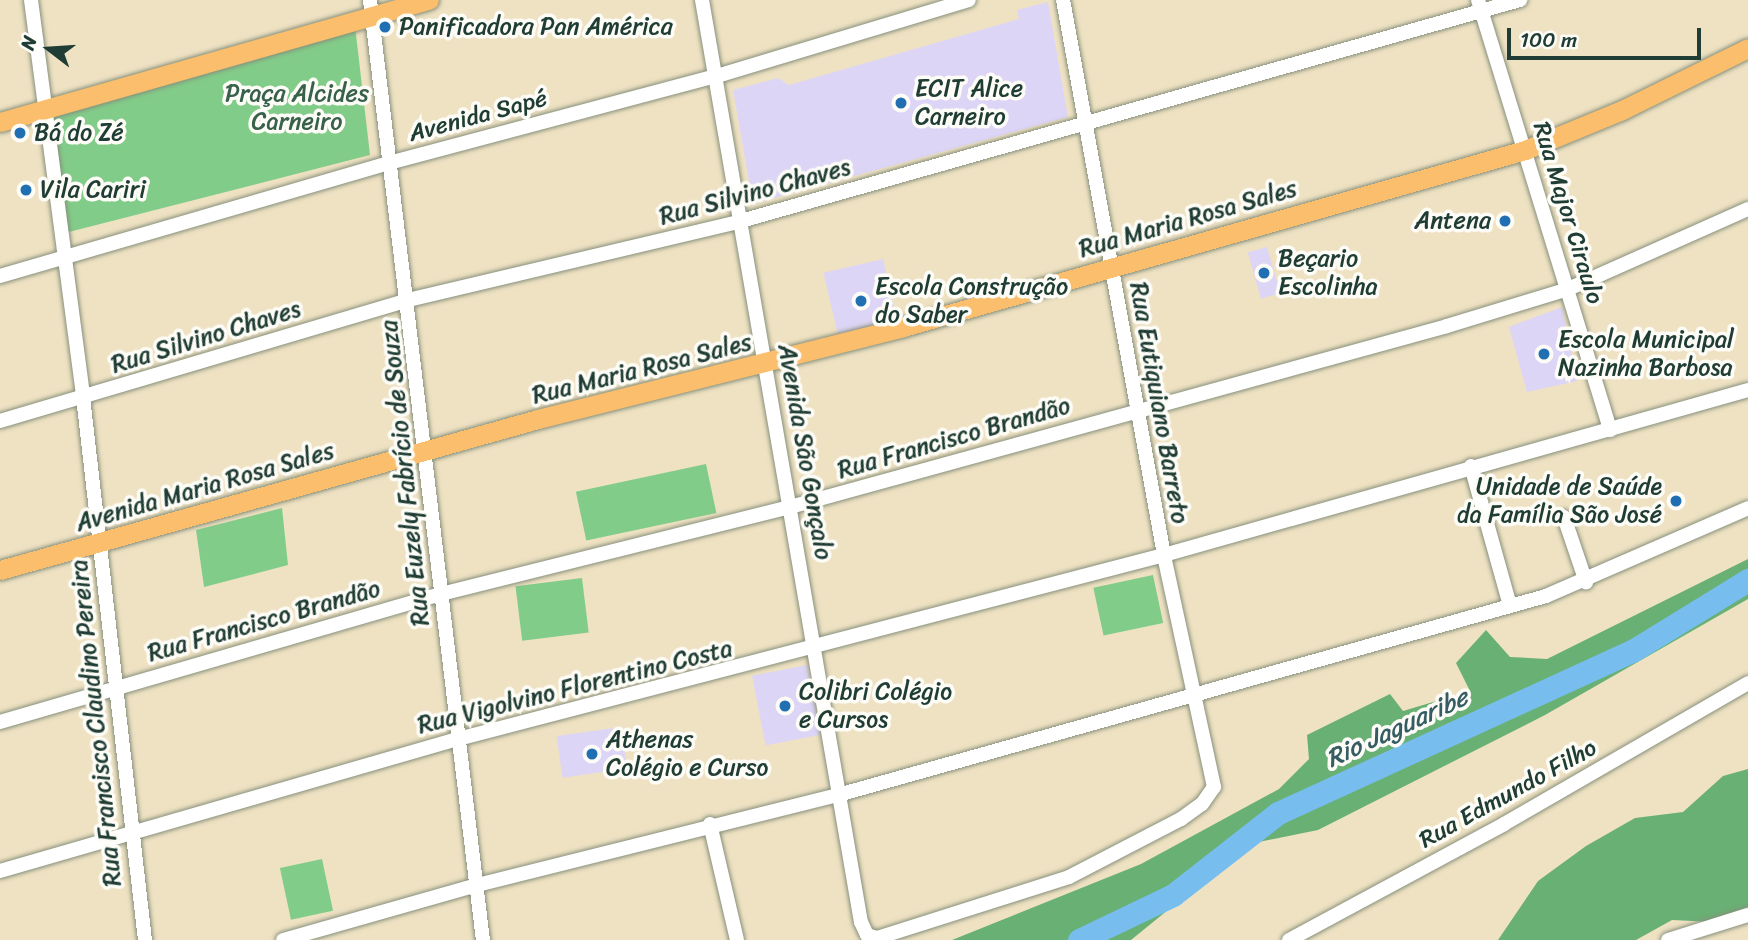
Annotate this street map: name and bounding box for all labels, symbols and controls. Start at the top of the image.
place label: Panificadora Pan América [399,13,673,41]
north arrow [14,14,84,84]
scale bar [1510,14,1704,58]
marker: Panificadora Pan América [377,19,393,35]
text: 100 m [1520,21,1577,59]
text: N [11,32,46,54]
place label: ECIT Alice Carneiro [915,75,1023,131]
park label: Praça Alcides Carneiro [225,80,369,136]
street label: Avenida Sapé [406,84,550,148]
marker: ECIT Alice Carneiro [893,95,909,111]
place label: Bá do Zé [34,119,124,147]
street label: Rua Major Ciraulo [1527,119,1609,307]
marker: Bá do Zé [12,125,28,141]
street label: Rua Silvino Chaves [657,153,853,231]
street label: Rua Maria Rosa Sales [1076,174,1300,264]
place label: Vila Cariri [40,176,146,204]
marker: Vila Cariri [18,182,34,198]
place label: Antena [1414,207,1491,235]
marker: Antena [1497,213,1513,229]
place label: Beçario Escolinha [1278,245,1378,301]
marker: Beçario Escolinha [1256,265,1272,281]
place label: Escola Construção do Saber [875,273,1068,329]
street label: Rua Eutiquiano Barreto [1124,280,1194,526]
marker: Escola Construção do Saber [853,293,869,309]
street label: Rua Silvino Chaves [108,295,304,379]
street label: Rua Euzely Fabrício de Souza [375,319,435,627]
place label: Escola Municipal Nazinha Barbosa [1558,326,1734,382]
street label: Rua Maria Rosa Sales [529,328,755,410]
street label: Avenida São Gonçalo [772,342,838,562]
marker: Escola Municipal Nazinha Barbosa [1536,346,1552,362]
street label: Rua Francisco Brandão [835,391,1073,485]
street label: Avenida Maria Rosa Sales [71,436,339,538]
place label: Unidade de Saúde da Família São José [1457,473,1662,529]
marker: Unidade de Saúde da Família São José [1668,493,1684,509]
street label: Rua Francisco Claudino Pereira [65,558,127,888]
street label: Rua Francisco Brandão [145,574,383,668]
street label: Rua Vigolvino Florentino Costa [415,634,735,740]
place label: Colibri Colégio e Cursos [799,678,952,734]
water label: Rio Jaguaribe [1321,681,1473,775]
marker: Colibri Colégio e Cursos [777,698,793,714]
place label: Athenas Colégio e Curso [606,726,769,782]
street label: Rua Edmundo Filho [1414,733,1602,855]
marker: Athenas Colégio e Curso [584,746,600,762]

